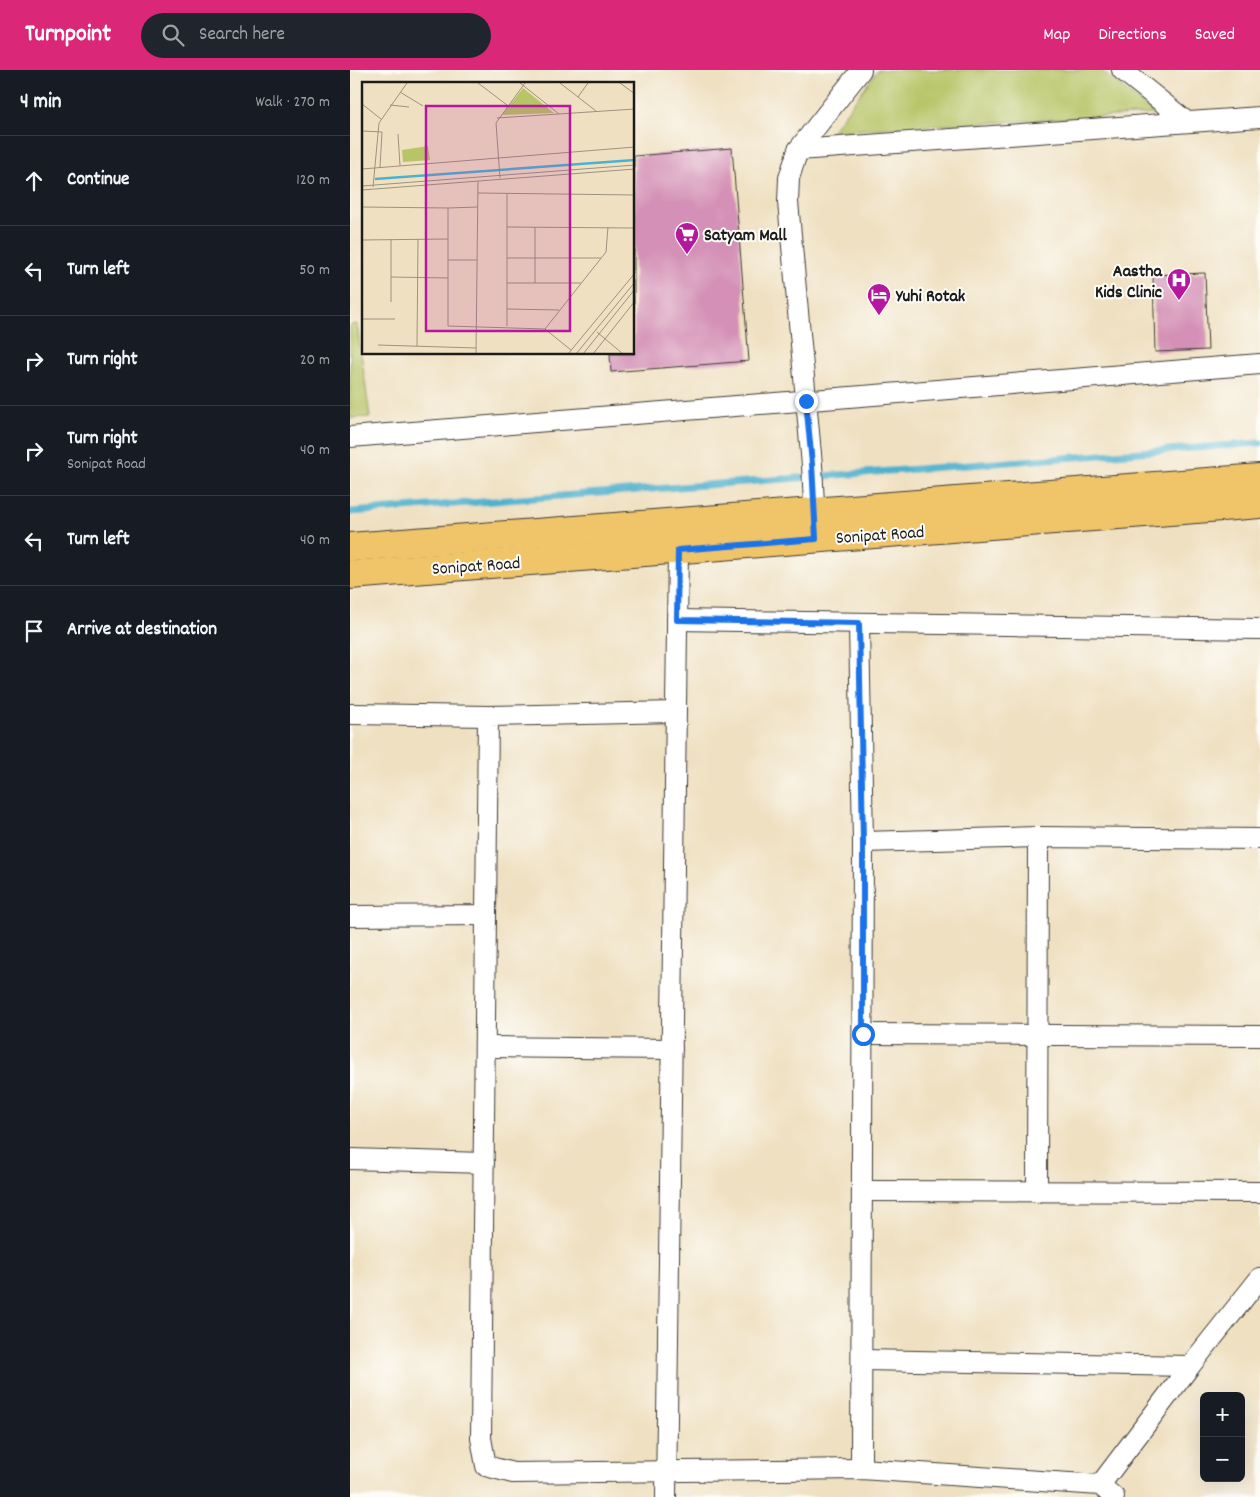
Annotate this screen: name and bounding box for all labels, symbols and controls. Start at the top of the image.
search box [141,13,491,58]
text: Turnpoint [25,18,111,52]
icon: search [159,21,187,49]
text: Search here [199,22,285,49]
text: Map [1043,23,1070,48]
text: Directions [1098,23,1167,48]
text: Saved [1195,23,1235,48]
inset map [362,82,635,355]
text: 4 min [20,88,62,118]
text: Walk · 270 m [255,91,330,114]
icon: ahead [20,167,48,195]
text: Continue [67,167,129,194]
text: 120 m [296,169,330,192]
supermarket icon: Satyam Mall [674,221,700,255]
place label: Satyam Mall [704,224,788,249]
icon: left [20,257,48,285]
text: Turn left [67,257,130,284]
text: 50 m [299,259,330,282]
place label: Aastha Kids Clinic [1095,260,1163,306]
hospital icon: Aastha Kids Clinic [1166,267,1192,301]
hotel icon: Yuhi Rotak [866,282,892,316]
place label: Yuhi Rotak [895,285,966,310]
icon: right [20,347,48,375]
text: Turn right [67,347,138,374]
text: 20 m [300,349,330,372]
route end [795,390,818,413]
text: Turn right [67,426,138,453]
icon: right [20,437,48,465]
text: 40 m [300,439,330,462]
text: Sonipat Road [67,453,146,476]
street label: Sonipat Road [835,521,925,552]
icon: left [20,527,48,555]
text: Turn left [67,527,130,554]
text: 40 m [300,529,330,552]
street label: Sonipat Road [431,552,521,583]
icon: arrive [20,617,48,645]
text: Arrive at destination [67,617,217,644]
route start [852,1023,875,1046]
map controls [1200,1392,1245,1482]
button: + [1200,1392,1245,1437]
button: − [1200,1437,1245,1482]

